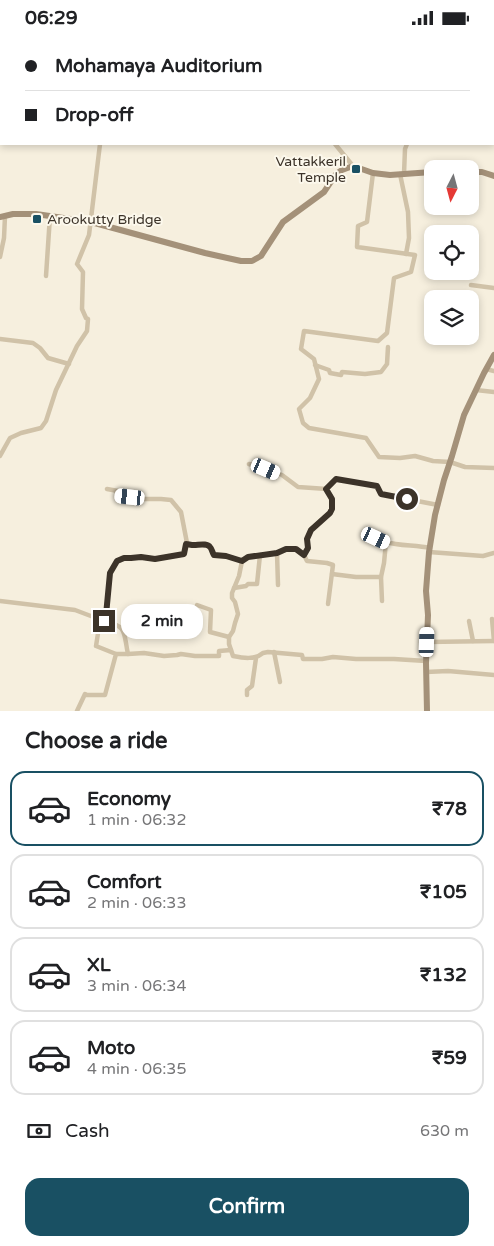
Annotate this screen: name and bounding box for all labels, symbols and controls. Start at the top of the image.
text: 06:29 [25,7,78,29]
text: Mohamaya Auditorium [55,55,262,77]
text: Drop-off [55,104,134,126]
place label: Vattakkeril Temple [275,153,346,186]
north arrow [424,160,479,215]
map controls [424,160,479,345]
marker: Vattakkeril Temple [350,163,362,175]
place label: Arookutty Bridge [47,211,162,228]
marker: Arookutty Bridge [31,213,43,225]
button: locate [424,225,479,280]
button: layers [424,290,479,345]
car [249,456,282,482]
car [114,488,145,506]
route start [396,488,418,510]
car [359,525,392,551]
callout: 2 min [122,603,204,639]
route end [93,610,115,632]
text: 2 min [141,611,183,631]
car [418,627,435,657]
text: Choose a ride [25,728,168,754]
icon: car [27,786,72,831]
text: Economy [87,788,171,810]
text: ₹78 [432,798,467,820]
text: 1 min · 06:32 [87,810,186,830]
icon: car [27,869,72,914]
text: Comfort [87,871,161,893]
text: ₹105 [420,881,467,903]
text: 2 min · 06:33 [87,893,186,913]
icon: car [27,952,72,997]
text: XL [87,954,111,976]
text: ₹132 [420,964,467,986]
text: 3 min · 06:34 [87,976,186,996]
icon: car [27,1035,72,1080]
text: Moto [87,1037,135,1059]
text: ₹59 [432,1047,467,1069]
text: 4 min · 06:35 [87,1059,186,1079]
icon: cash [25,1117,53,1145]
text: Cash [65,1120,110,1142]
text: 630 m [420,1121,469,1141]
button: Confirm [25,1178,469,1236]

